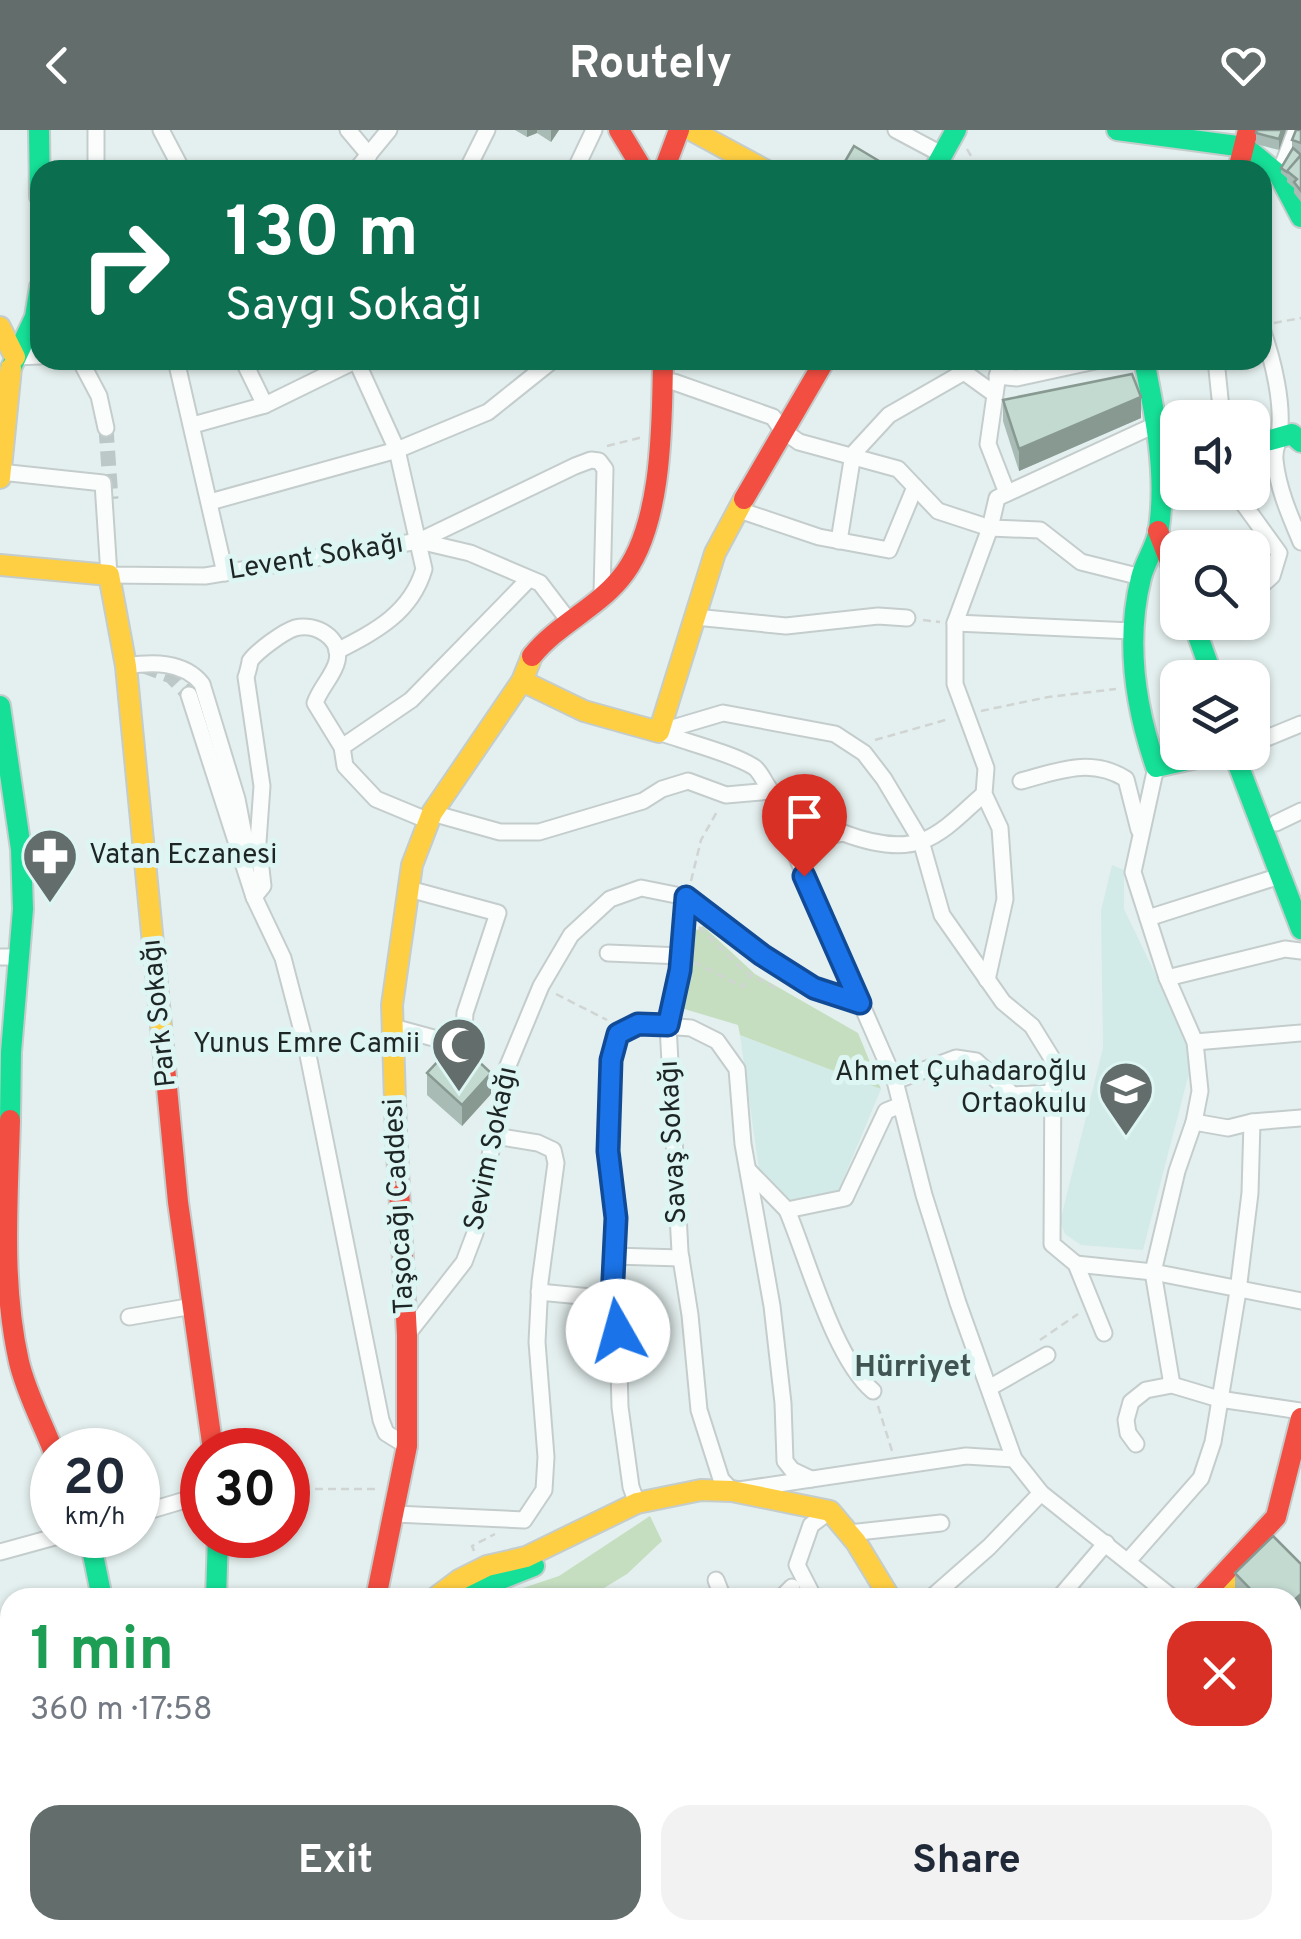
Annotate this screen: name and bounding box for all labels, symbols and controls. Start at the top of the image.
text: Routely [569,37,732,94]
icon: back [30,38,85,93]
icon: heart [1216,38,1271,93]
text: 130 m [225,192,419,281]
icon: right [60,200,190,330]
text: Saygı Sokağı [225,279,482,336]
map controls [1160,400,1270,770]
button: sound [1160,400,1270,510]
street label: Levent Sokağı [226,526,406,590]
button: search [1160,530,1270,640]
button: layers [1160,660,1270,770]
pin [762,774,847,877]
icon: arrive [777,789,832,844]
pharmacy icon: Vatan Eczanesi [20,826,80,905]
place label: Vatan Eczanesi [89,838,277,874]
street label: Park Sokağı [134,937,186,1089]
mosque icon: Yunus Emre Camii [429,1015,489,1094]
place label: Yunus Emre Camii [193,1027,420,1063]
place label: Ahmet Çuhadaroğlu Ortaokulu [835,1055,1087,1123]
street label: Savaş Sokağı [652,1059,696,1225]
school or university icon: Ahmet Çuhadaroğlu Ortaokulu [1096,1059,1156,1138]
street label: Sevim Sokağı [457,1064,527,1234]
street label: Taşocağı Caddesi [376,1097,424,1315]
position arrow [566,1279,670,1383]
district label: Hürriyet [854,1350,972,1387]
speed limit sign: 30 [180,1428,310,1558]
text: 20 [63,1449,127,1512]
text: km/h [65,1502,125,1534]
text: 1 min [30,1615,174,1691]
button: close [1167,1621,1272,1726]
text: 360 m · 17:58 [30,1691,212,1731]
button: Exit [30,1805,641,1920]
button: Share [661,1805,1272,1920]

